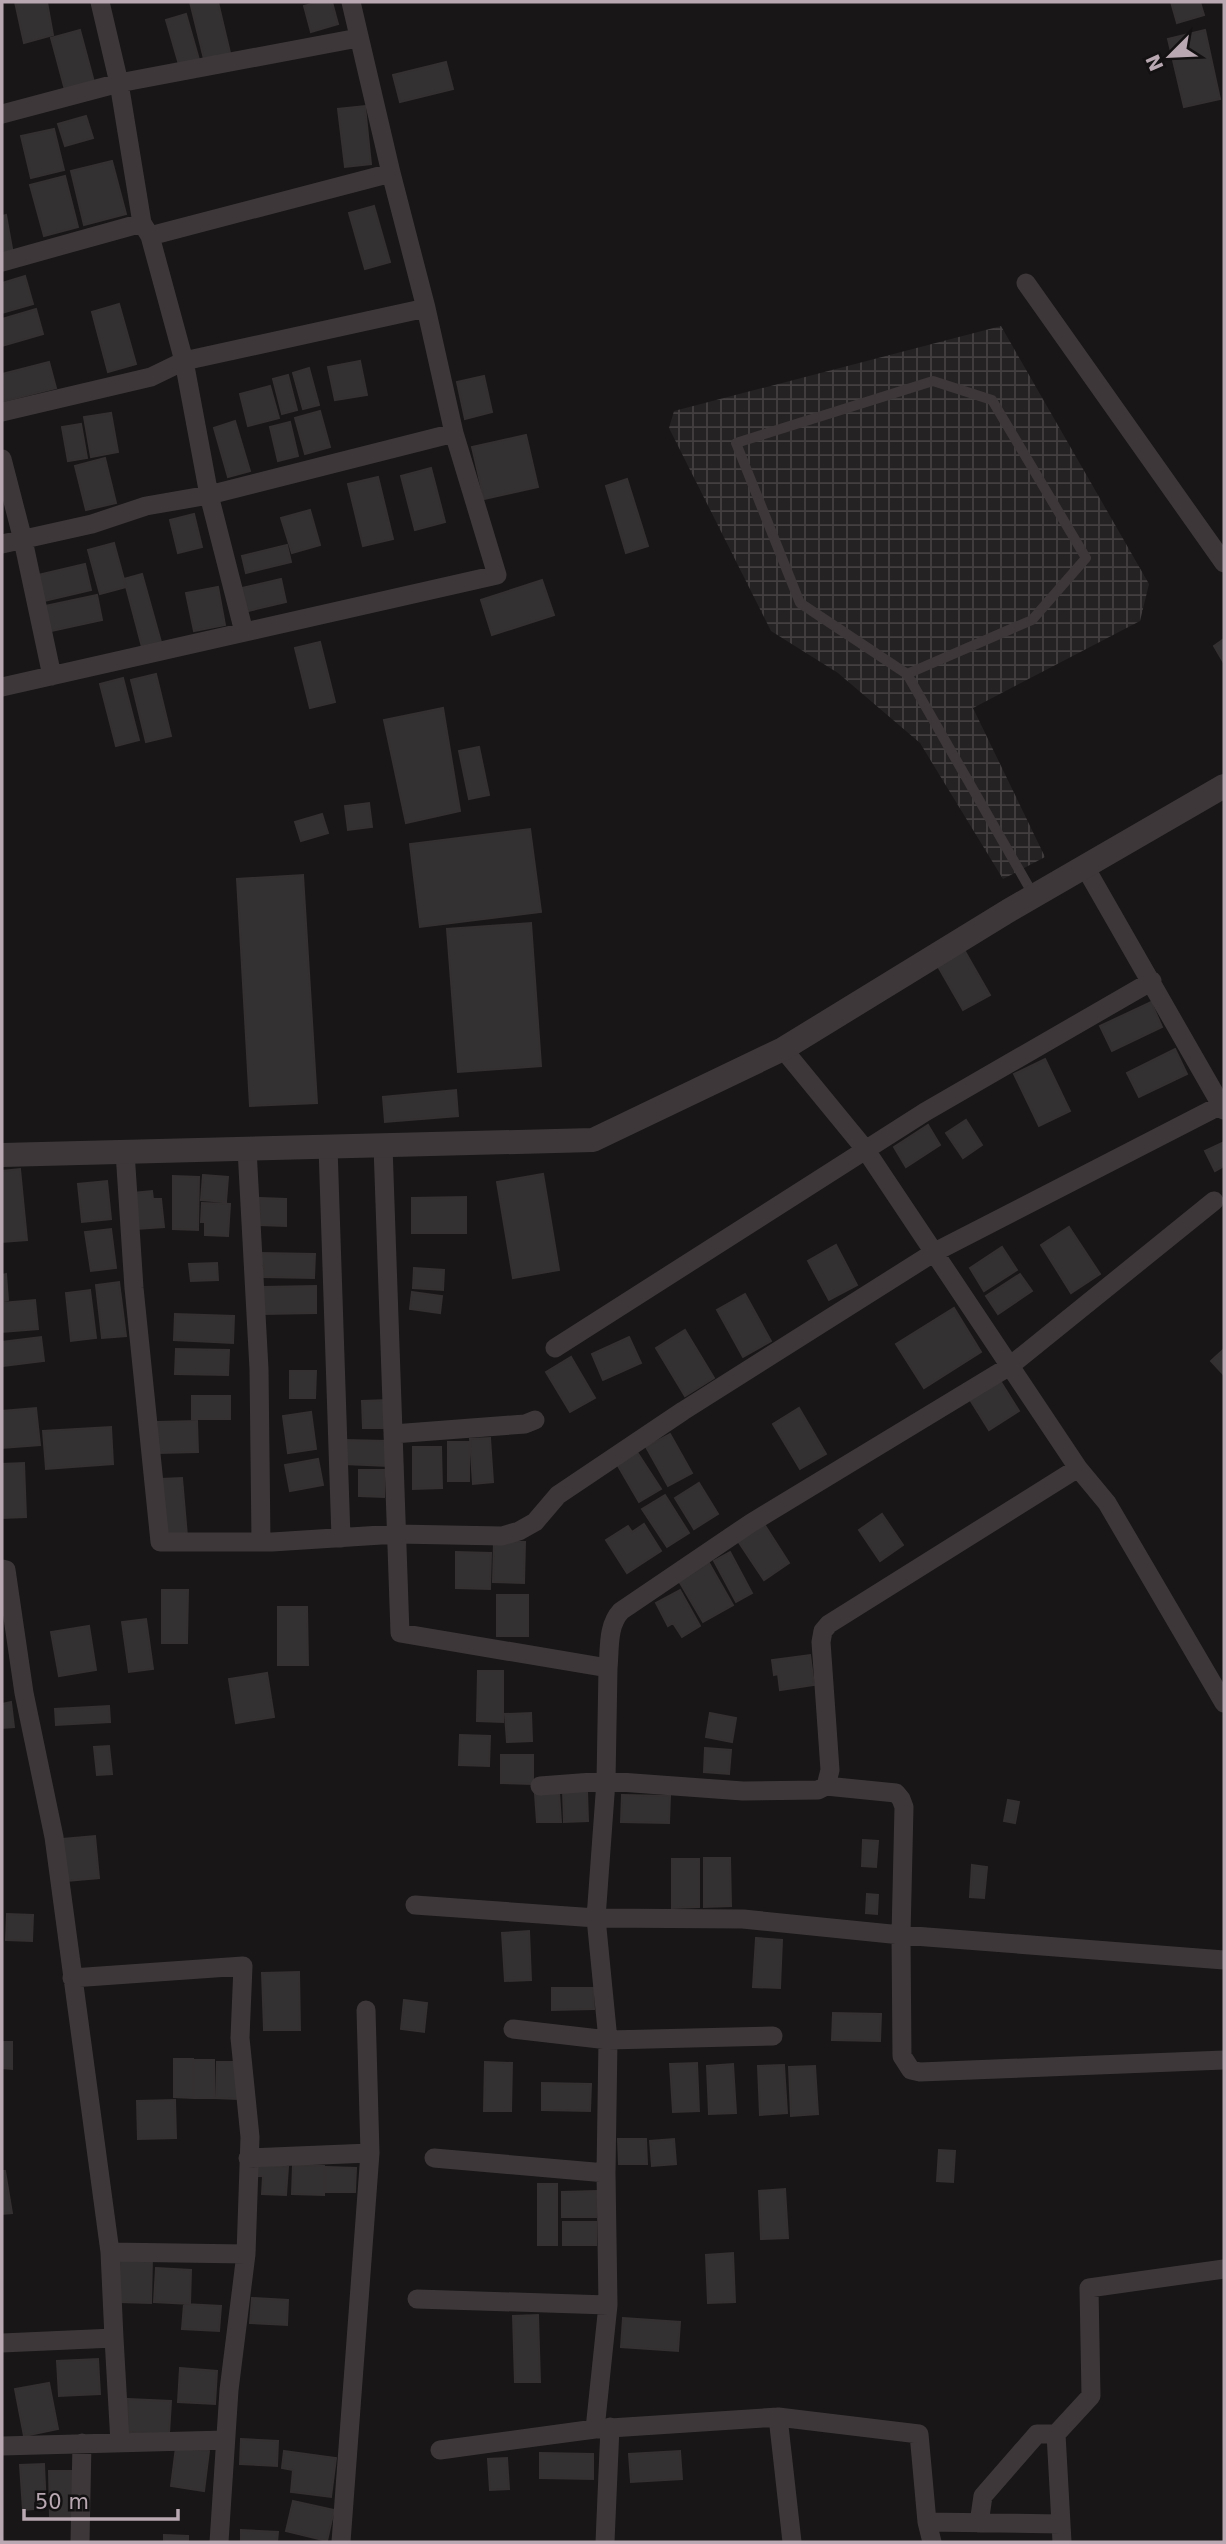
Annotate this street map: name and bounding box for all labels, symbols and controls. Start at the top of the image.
north arrow [1135,21,1205,91]
text: N [1141,51,1168,75]
scale bar [24,2478,178,2522]
text: 50 m [35,2490,89,2514]

